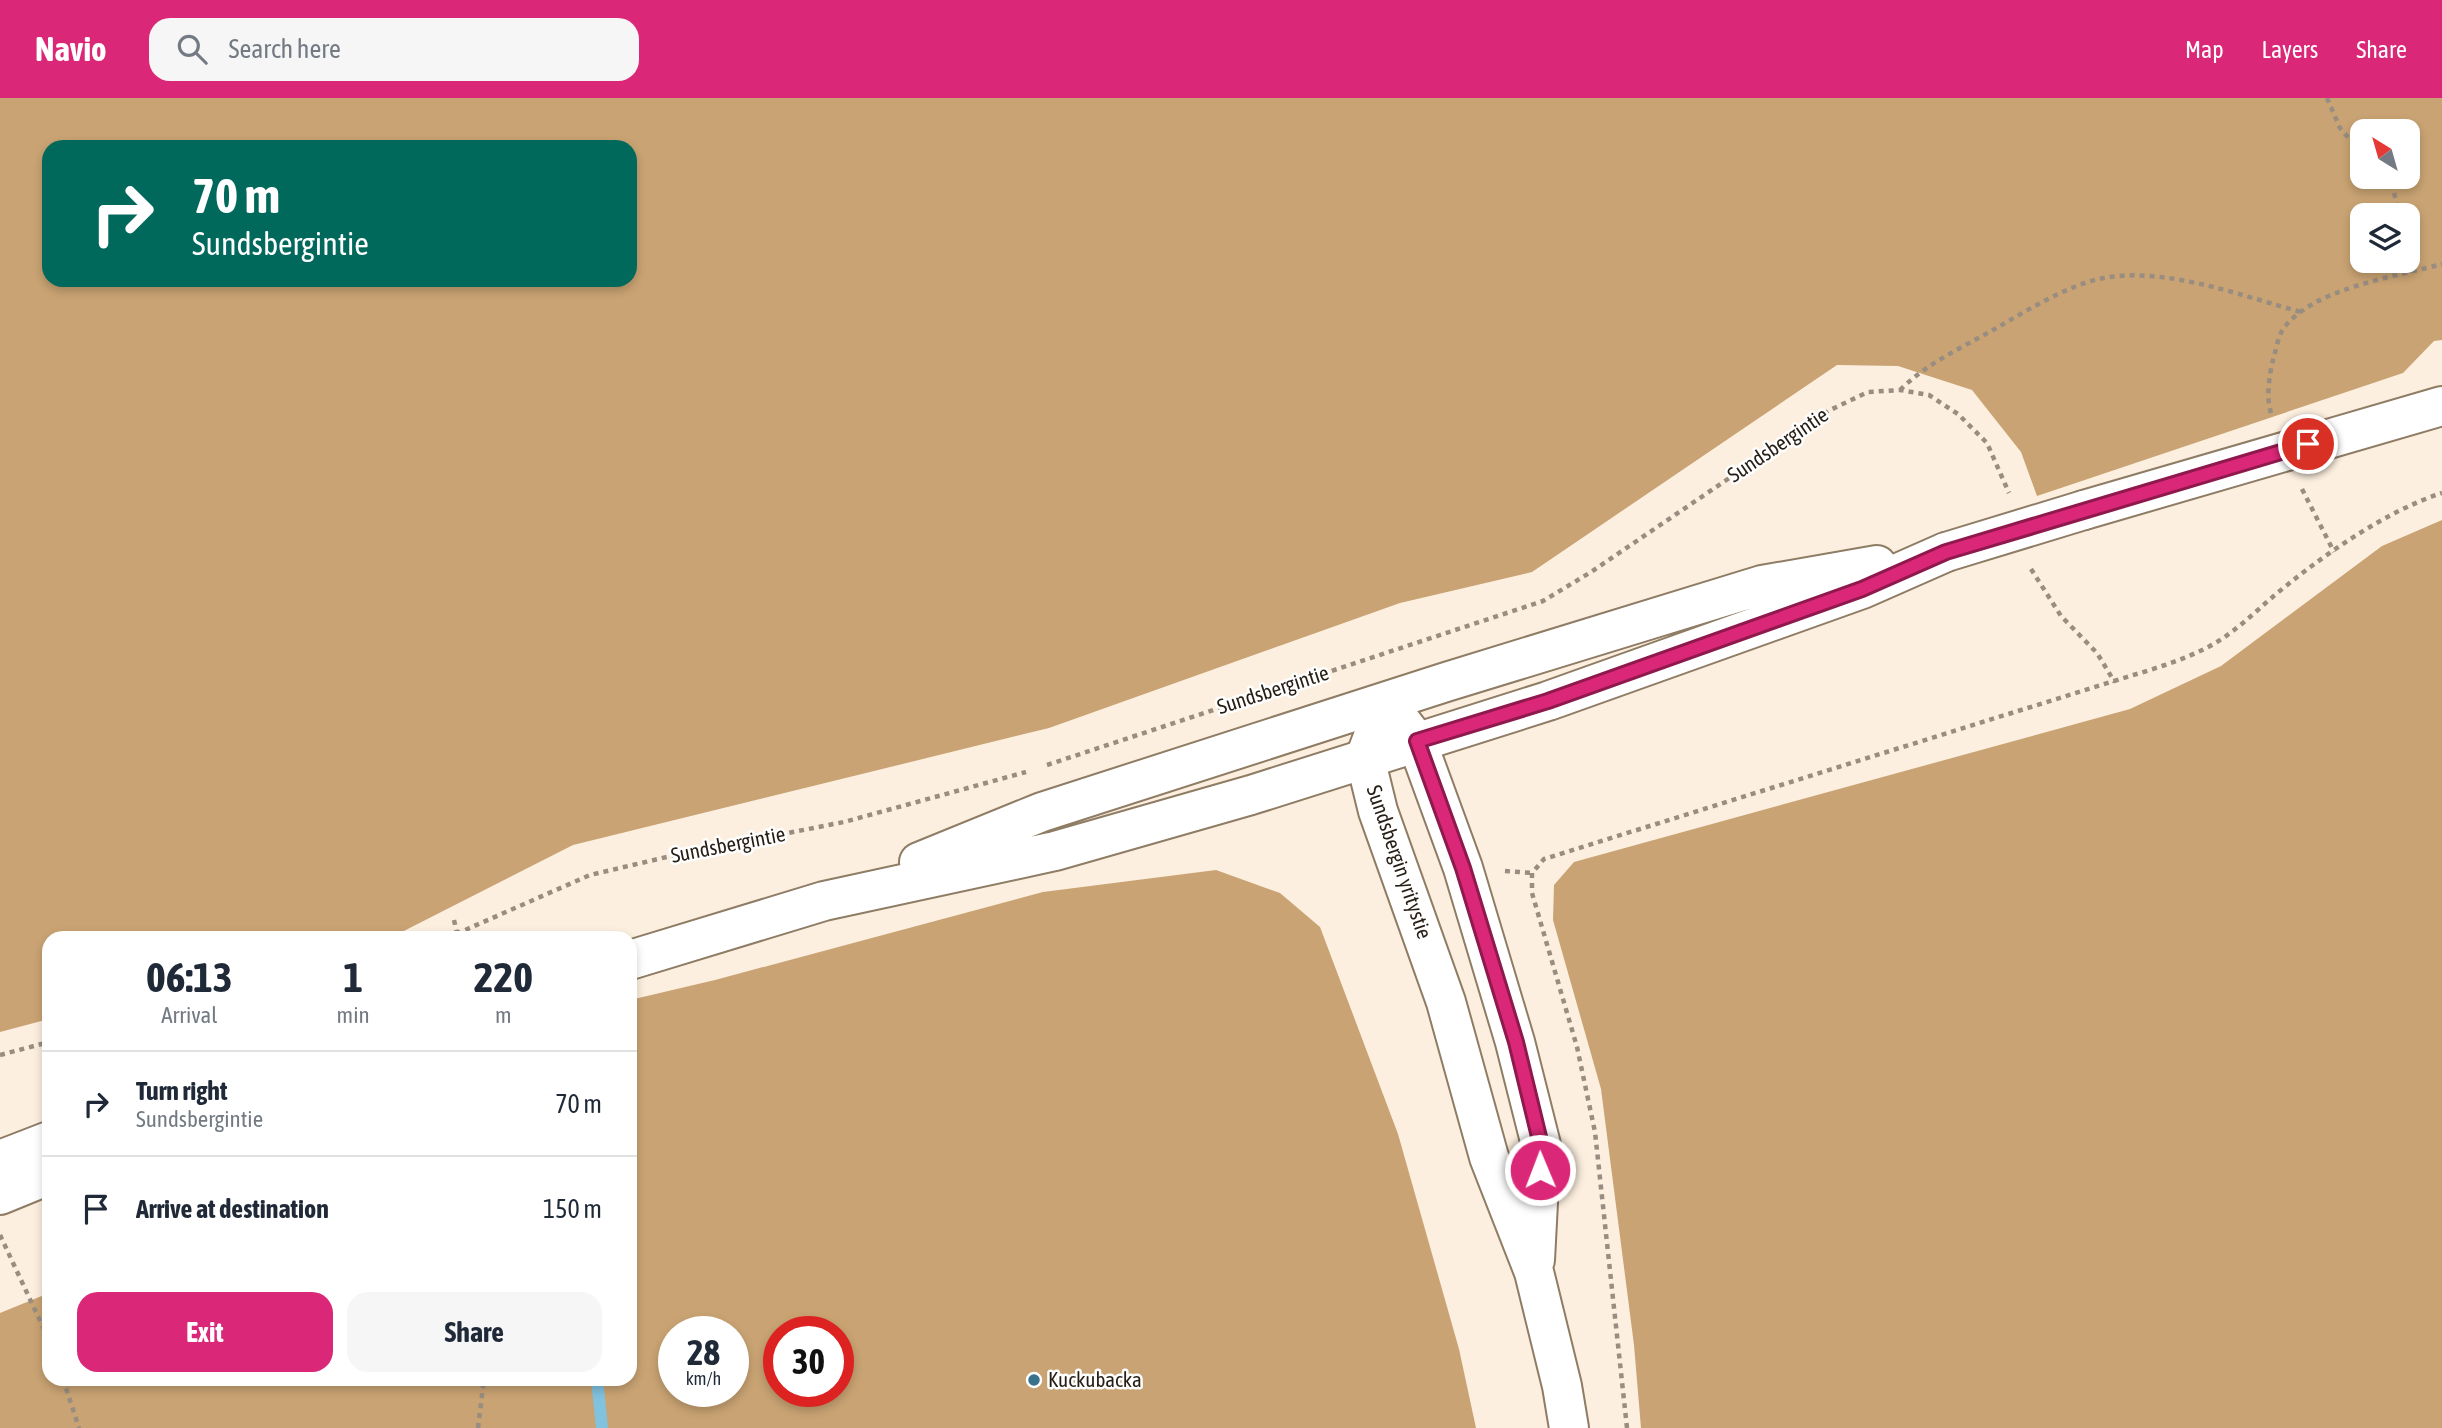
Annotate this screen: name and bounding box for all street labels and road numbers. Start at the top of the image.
street label: Sundsbergintie [1723,402,1832,487]
street label: Sundsbergintie [1214,660,1332,718]
street label: Sundsbergin yritystie [1362,782,1437,942]
street label: Sundsbergintie [669,821,787,867]

